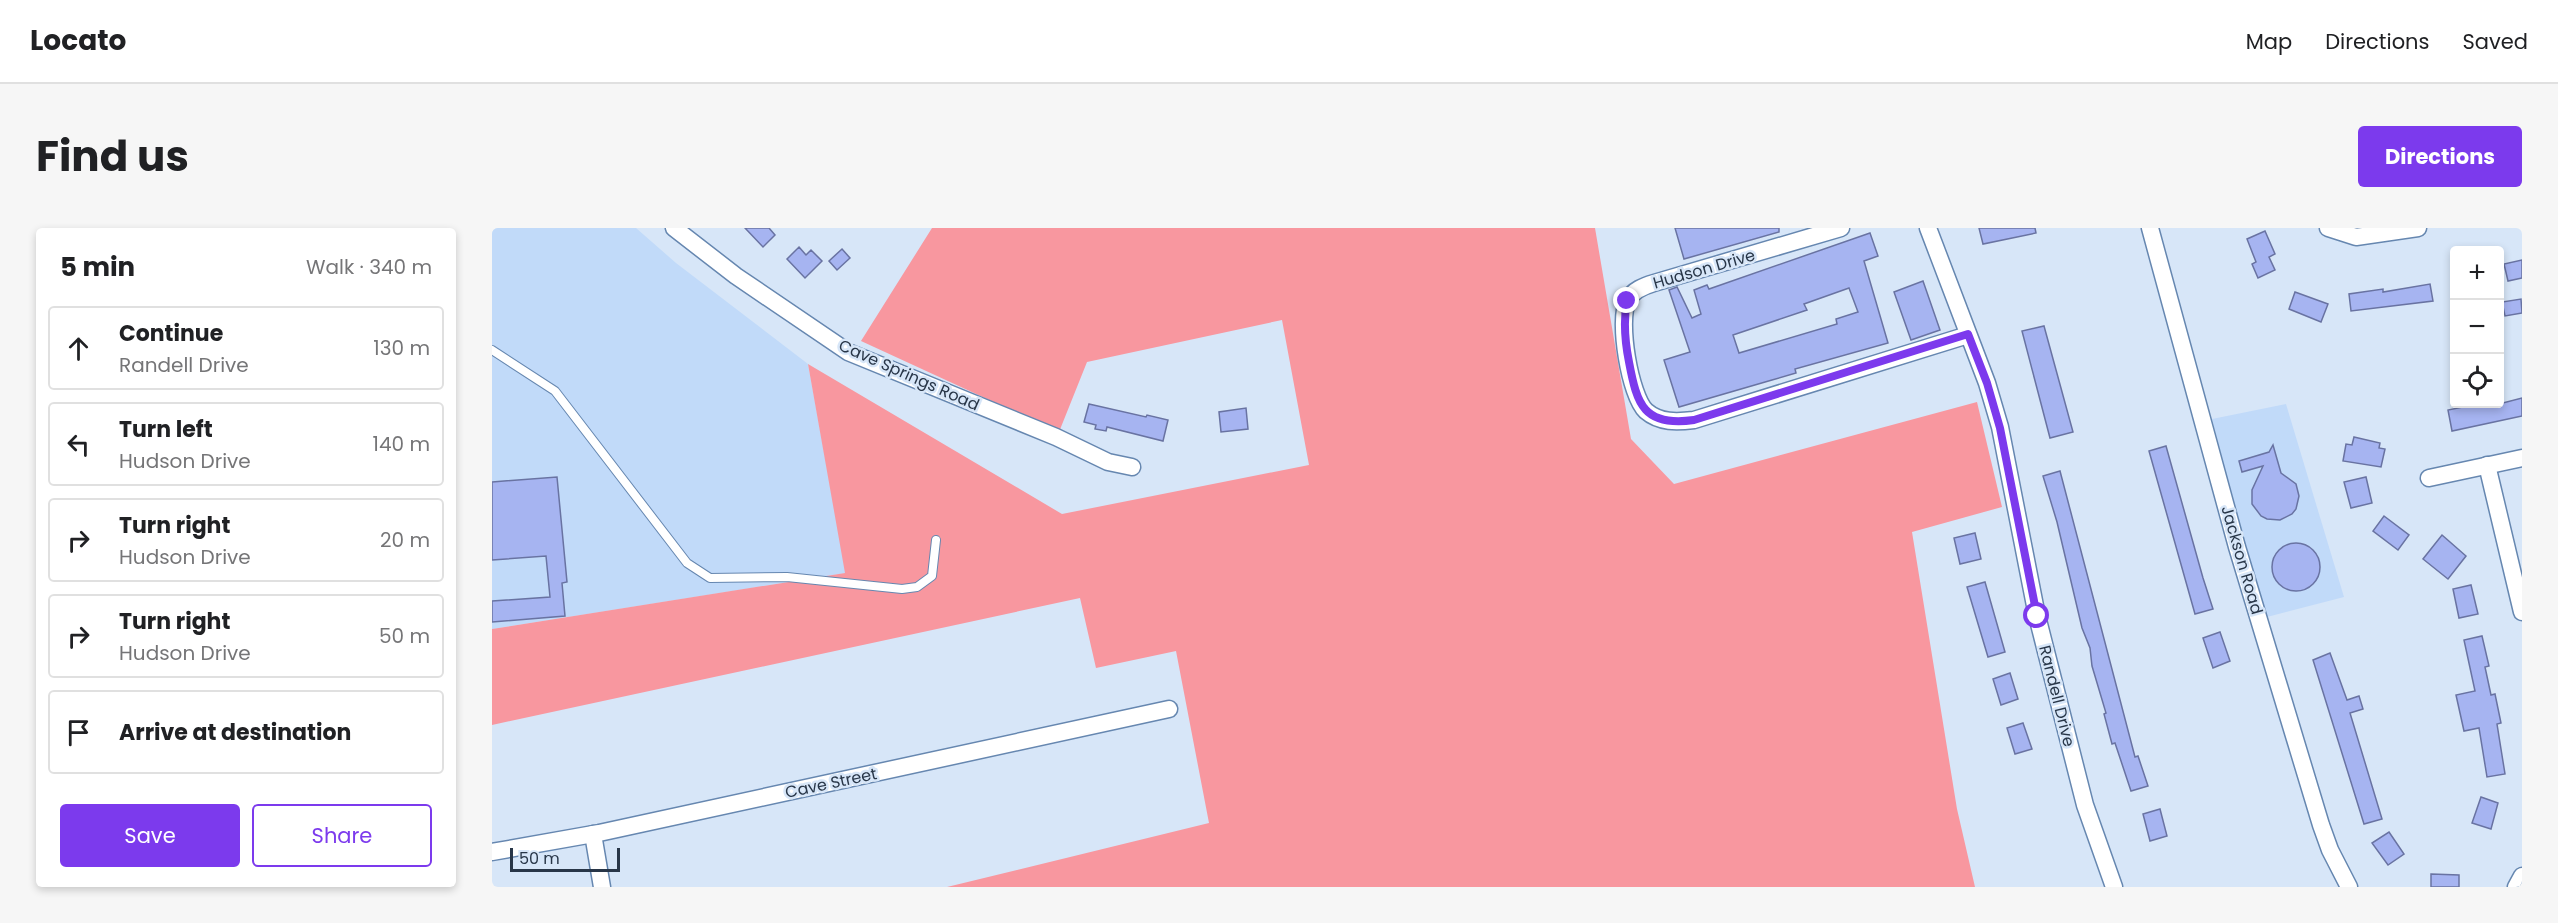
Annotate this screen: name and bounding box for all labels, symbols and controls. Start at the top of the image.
text: Locato [30,21,126,60]
text: Map [2246,27,2292,56]
text: Directions [2325,27,2429,56]
text: Saved [2462,27,2528,56]
button: Directions [2358,126,2522,187]
text: Find us [36,127,189,186]
street label: Hudson Drive [1650,243,1758,295]
map controls [2450,246,2504,408]
button: + [2450,246,2504,300]
text: 5 min [60,249,135,285]
text: Walk · 340 m [306,253,432,281]
route end [1613,287,1639,313]
button: − [2450,300,2504,354]
text: Continue [119,318,223,349]
icon: ahead [62,332,95,365]
text: 130 m [373,334,430,362]
street label: Cave Springs Road [835,334,983,416]
text: Randell Drive [119,351,249,379]
button: locate [2450,354,2504,408]
text: Turn left [119,414,213,445]
icon: left [62,428,95,461]
text: 140 m [373,430,430,458]
text: Hudson Drive [119,447,251,475]
street label: Jackson Road [2216,503,2268,617]
text: Turn right [119,510,230,541]
icon: right [62,524,95,557]
text: 20 m [380,526,430,554]
text: Hudson Drive [119,543,251,571]
route start [2023,602,2049,628]
text: Turn right [119,606,230,637]
icon: right [62,620,95,653]
text: 50 m [379,622,430,650]
text: Hudson Drive [119,639,251,667]
street label: Randell Drive [2033,643,2081,749]
icon: arrive [62,716,95,749]
text: Arrive at destination [119,717,351,748]
street label: Cave Street [783,762,879,804]
button: Save [60,804,240,867]
button: Share [252,804,432,867]
scale bar [510,845,620,872]
text: 50 m [519,847,560,870]

